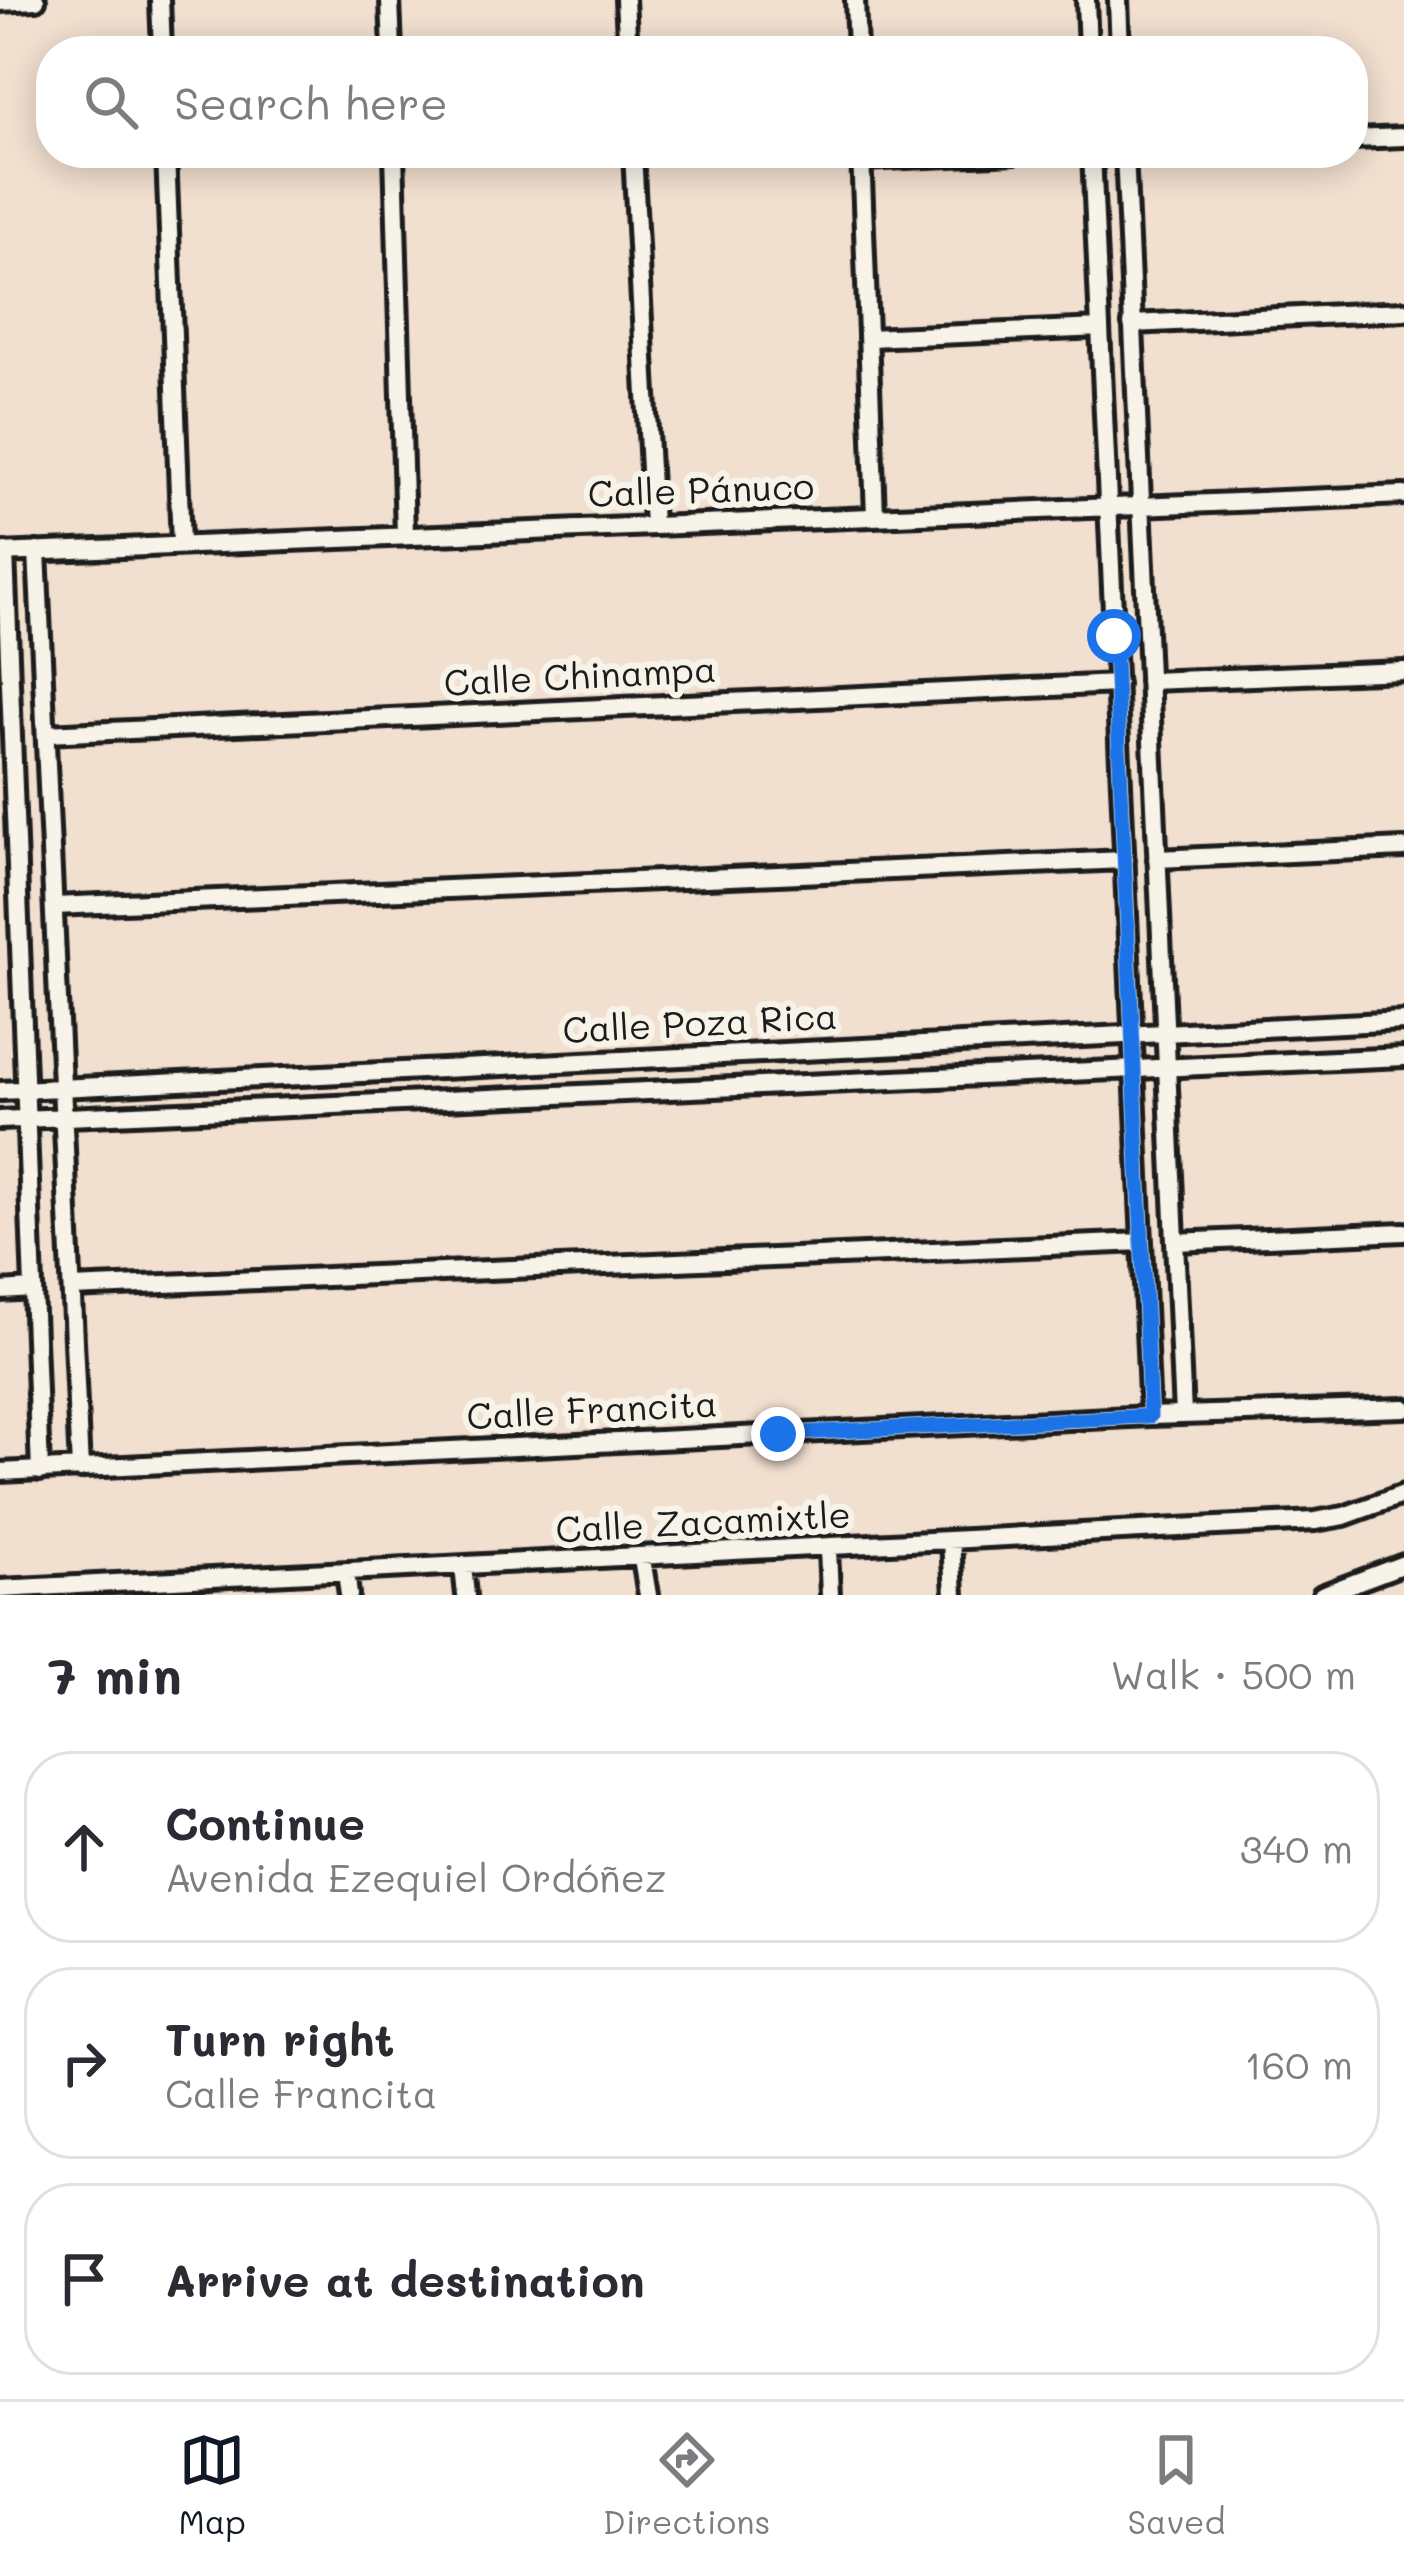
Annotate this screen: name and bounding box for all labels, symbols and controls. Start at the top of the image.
search box [36,36,1368,168]
icon: search [78,69,144,135]
text: Search here [174,73,448,131]
street label: Calle Pánuco [587,461,815,516]
route start [1087,609,1141,663]
street label: Calle Chinampa [443,644,717,705]
street label: Calle Poza Rica [561,991,838,1052]
street label: Calle Francita [465,1378,718,1439]
route end [751,1407,805,1461]
street label: Calle Zacamixtle [554,1489,852,1552]
text: 7 min [48,1640,182,1707]
text: Walk · 500 m [1111,1648,1356,1699]
text: Continue [165,1793,365,1851]
icon: ahead [51,1814,117,1880]
text: 340 m [1240,1822,1353,1873]
text: Avenida Ezequiel Ordóñez [165,1851,667,1902]
text: Turn right [165,2009,394,2067]
icon: right [51,2030,117,2096]
text: 160 m [1244,2038,1353,2089]
text: Calle Francita [165,2067,437,2118]
icon: arrive [51,2246,117,2312]
text: Arrive at destination [165,2250,645,2308]
tab: Map [179,2427,246,2542]
tab: Directions [603,2427,770,2542]
tab: Saved [1128,2427,1225,2542]

